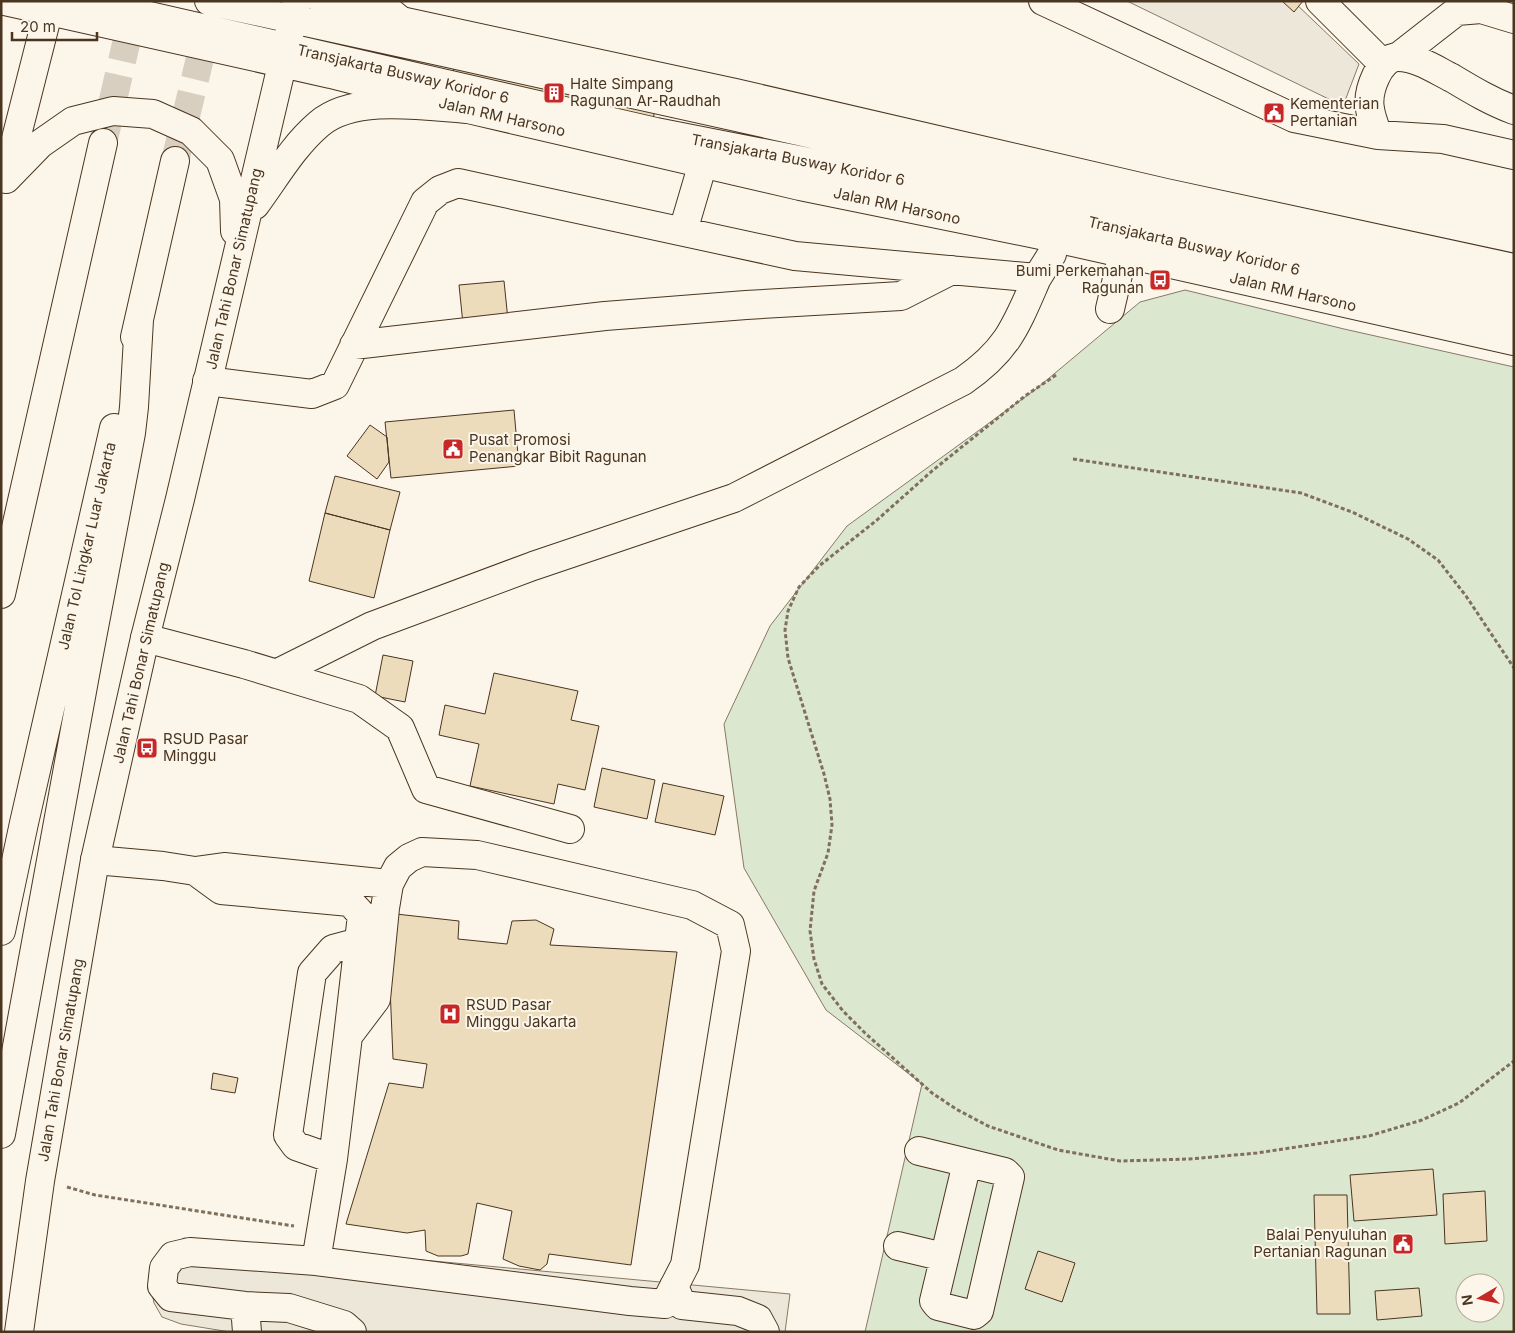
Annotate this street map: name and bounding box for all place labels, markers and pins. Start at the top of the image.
place label: Halte Simpang Ragunan Ar-Raudhah [570,74,721,110]
building icon: Halte Simpang Ragunan Ar-Raudhah [542,81,566,105]
place label: Kementerian Pertanian [1290,94,1379,130]
public building icon: Kementerian Pertanian [1262,101,1286,125]
place label: Bumi Perkemahan Ragunan [1016,261,1144,297]
bus stop icon: Bumi Perkemahan Ragunan [1148,268,1172,292]
place label: Pusat Promosi Penangkar Bibit Ragunan [469,430,647,466]
public building icon: Pusat Promosi Penangkar Bibit Ragunan [441,437,465,461]
place label: RSUD Pasar Minggu [163,729,249,765]
bus stop icon: RSUD Pasar Minggu [135,736,159,760]
place label: RSUD Pasar Minggu Jakarta [466,995,576,1031]
hospital icon: RSUD Pasar Minggu Jakarta [438,1002,462,1026]
place label: Balai Penyuluhan Pertanian Ragunan [1253,1225,1387,1261]
public building icon: Balai Penyuluhan Pertanian Ragunan [1391,1232,1415,1256]

